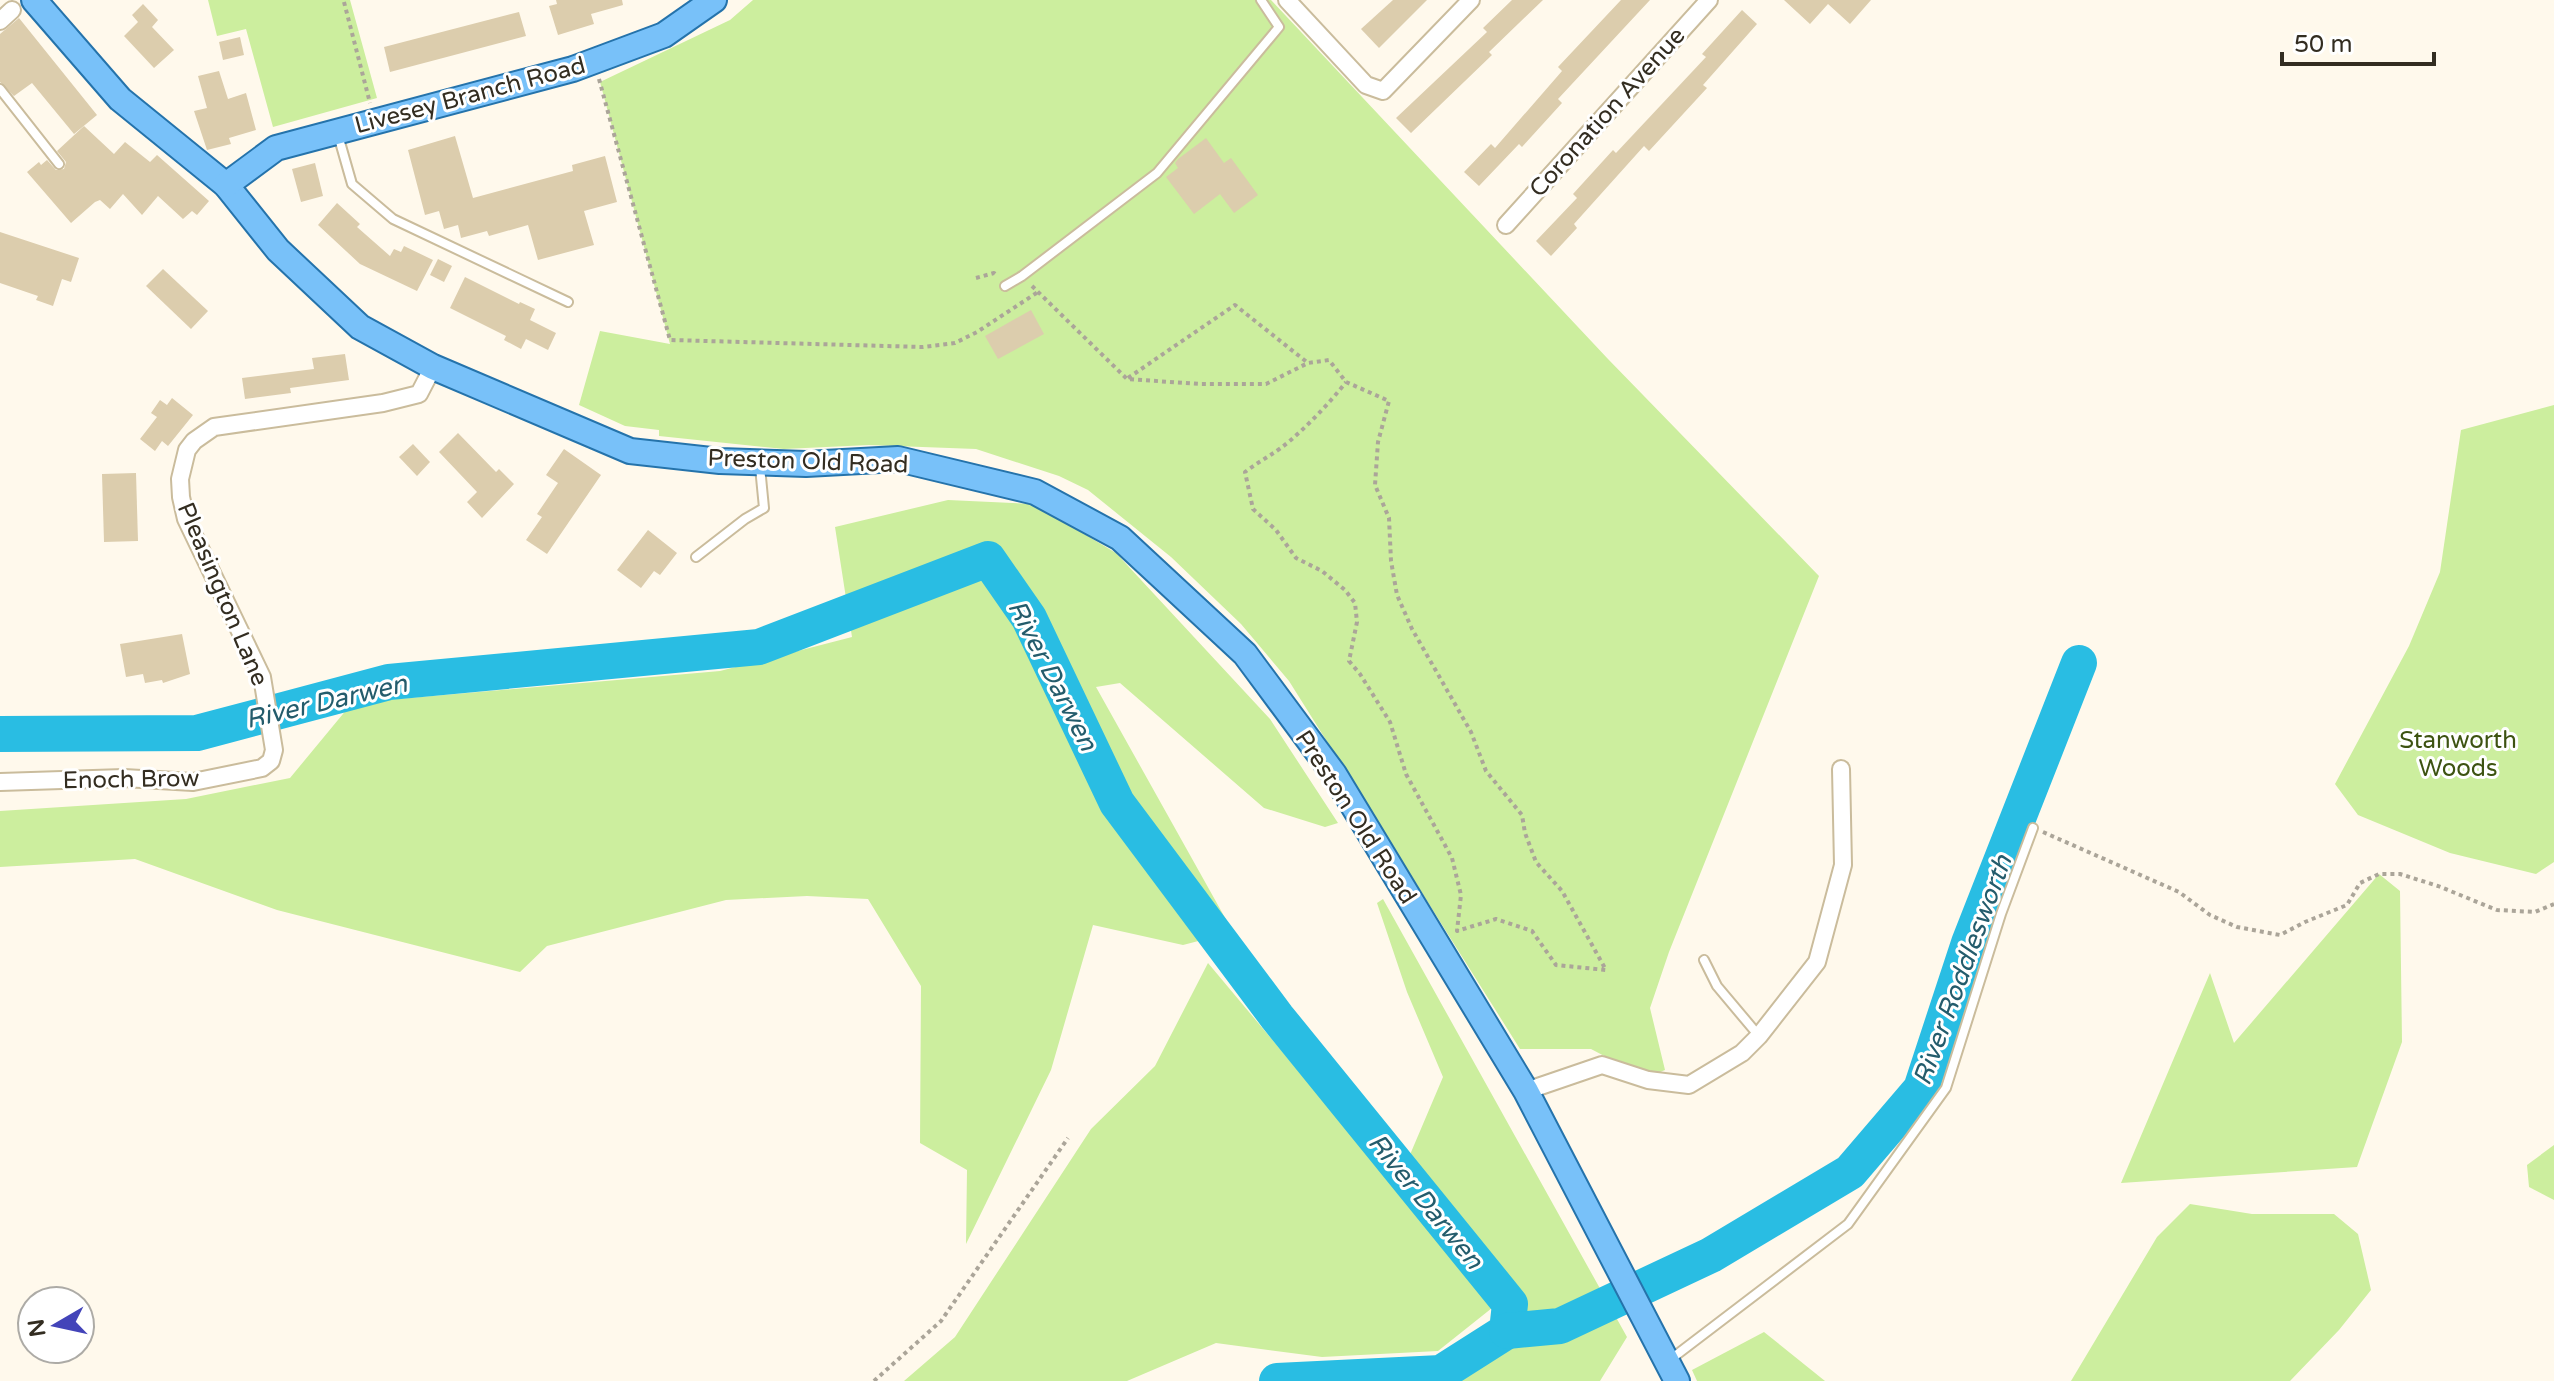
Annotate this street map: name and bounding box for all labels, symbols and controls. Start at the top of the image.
scale bar [2282,16,2434,66]
street label: Coronation Avenue [1523,21,1691,203]
text: 50 m [2294,30,2352,59]
street label: Livesey Branch Road [352,51,589,140]
street label: Preston Old Road [707,443,909,480]
street label: Pleasington Lane [171,498,274,690]
water label: River Darwen [1001,595,1104,757]
water label: River Darwen [242,668,411,735]
street label: Preston Old Road [1289,725,1423,910]
park label: Stanworth Woods [2399,726,2517,783]
street label: Enoch Brow [62,764,200,795]
water label: River Roddlesworth [1906,850,2019,1089]
water label: River Darwen [1362,1128,1490,1276]
north arrow [16,1285,96,1365]
text: N [23,1317,51,1339]

